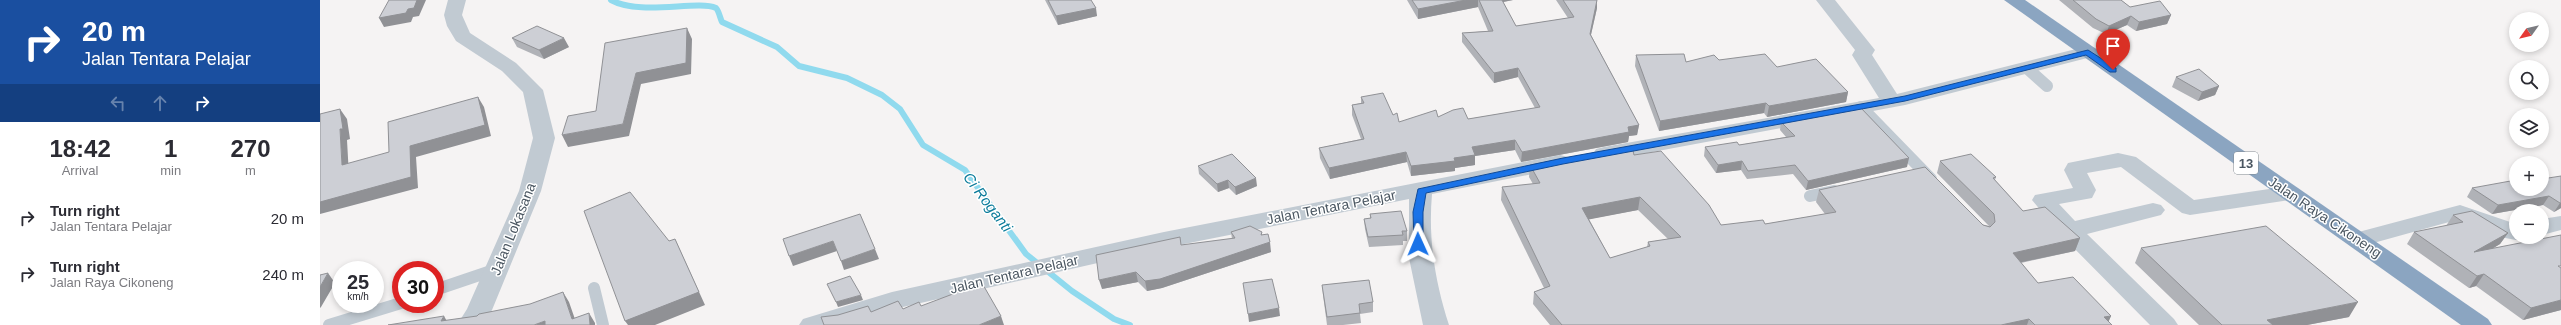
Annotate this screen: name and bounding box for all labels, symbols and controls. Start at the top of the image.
north arrow [2509,12,2549,52]
map controls [2509,12,2549,244]
icon: right [16,16,68,68]
text: 20 m [82,16,146,47]
pin [2096,29,2130,70]
icon: arrive [2102,35,2124,57]
text: Jalan Tentara Pelajar [82,49,251,69]
button: search [2509,60,2549,100]
icon: left [107,92,129,114]
icon: ahead [149,92,171,114]
icon: right [191,92,213,114]
button: layers [2509,108,2549,148]
text: 18:42 [49,135,111,162]
text: 1 [164,135,177,162]
text: 270 [231,135,271,162]
road number: 13 [2234,152,2258,174]
button: + [2509,156,2549,196]
text: Arrival [62,163,99,178]
text: min [160,163,181,178]
text: m [245,163,256,178]
water label: Ci Roganti [960,169,1016,236]
street label: Jalan Raya Cikoneng [2265,173,2385,261]
street label: Jalan Lokasana [487,180,539,277]
street label: Jalan Tentara Pelajar [1265,187,1397,227]
text: Turn right [50,202,120,219]
button: − [2509,204,2549,244]
icon: right [16,207,38,229]
text: 20 m [271,210,304,227]
text: Jalan Tentara Pelajar [50,219,172,234]
position arrow [1397,223,1439,265]
street label: Jalan Tentara Pelajar [948,251,1080,297]
text: Turn right [50,258,120,275]
speed limit sign: 30 [392,261,444,313]
icon: right [16,263,38,285]
text: 240 m [262,266,304,283]
text: 25 [347,271,369,293]
text: Jalan Raya Cikoneng [50,275,174,290]
text: km/h [347,291,369,302]

